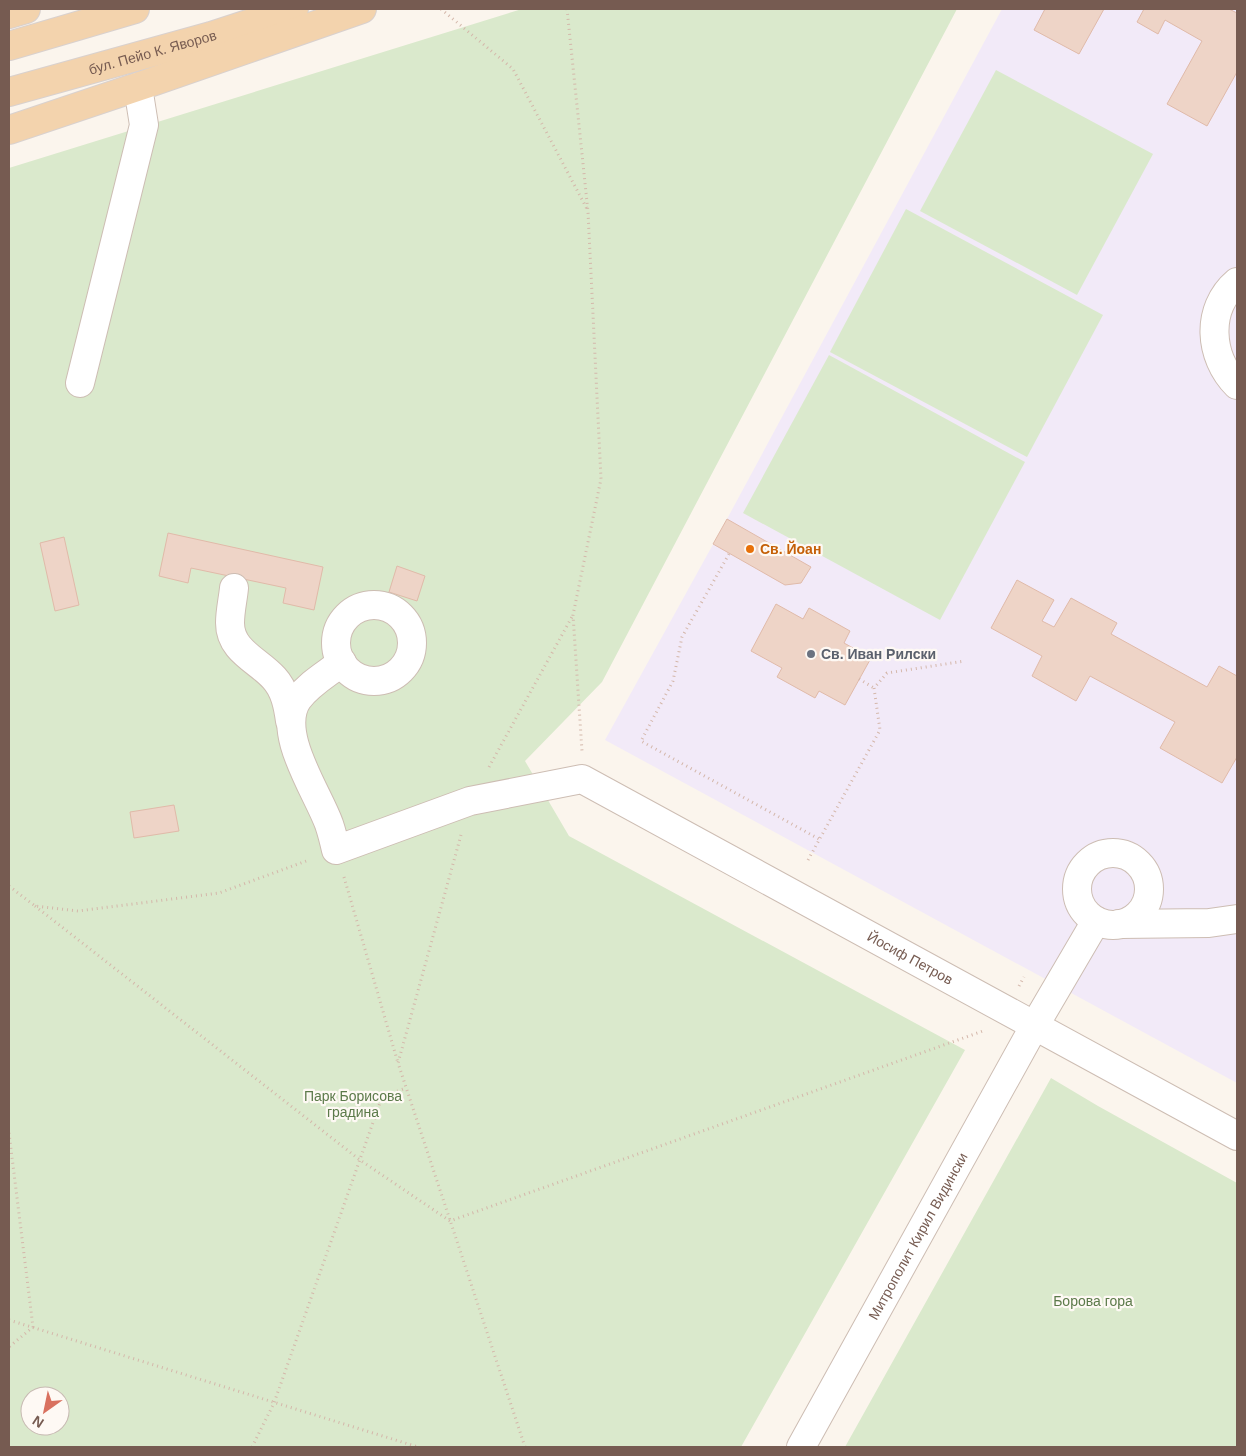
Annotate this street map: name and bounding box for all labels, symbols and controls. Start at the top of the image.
street label: бул. Пейо К. Яворов [87,27,219,78]
place label: Св. Йоан [760,540,821,557]
marker: Св. Йоан [744,543,756,555]
place label: Св. Иван Рилски [821,646,936,662]
marker: Св. Иван Рилски [805,648,817,660]
street label: Йосиф Петров [865,927,956,988]
park label: Парк Борисова градина [304,1088,402,1120]
street label: Митрополит Кирил Видински [865,1150,971,1323]
park label: Борова гора [1053,1293,1133,1309]
north arrow [20,1386,70,1436]
text: N [29,1412,47,1431]

